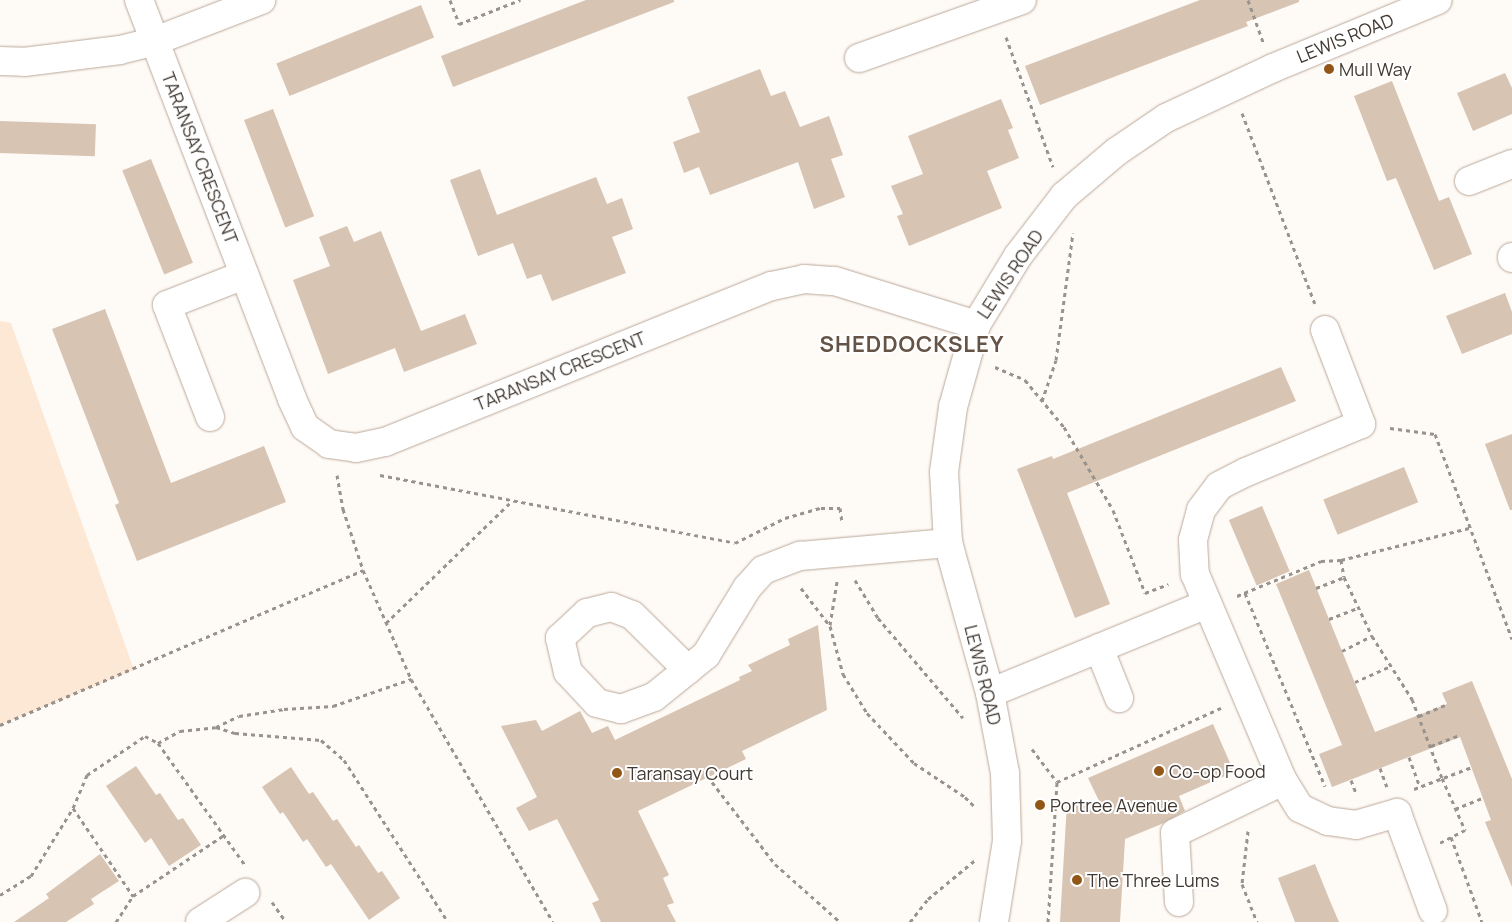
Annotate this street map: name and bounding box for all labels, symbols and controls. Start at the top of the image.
street label: LEWIS ROAD [1293,9,1397,67]
place label: Mull Way [1339,58,1412,80]
marker: Mull Way [1323,63,1335,75]
street label: TARANSAY CRESCENT [157,69,243,247]
street label: LEWIS ROAD [972,225,1048,323]
street label: TARANSAY CRESCENT [471,327,649,415]
district label: SHEDDOCKSLEY [818,332,1006,358]
street label: LEWIS ROAD [960,623,1006,727]
place label: Co-op Food [1169,760,1266,782]
place label: Taransay Court [627,762,753,784]
marker: Co-op Food [1153,765,1165,777]
marker: Taransay Court [611,767,623,779]
place label: Portree Avenue [1050,794,1178,816]
marker: Portree Avenue [1034,799,1046,811]
place label: The Three Lums [1087,869,1220,891]
marker: The Three Lums [1071,874,1083,886]

